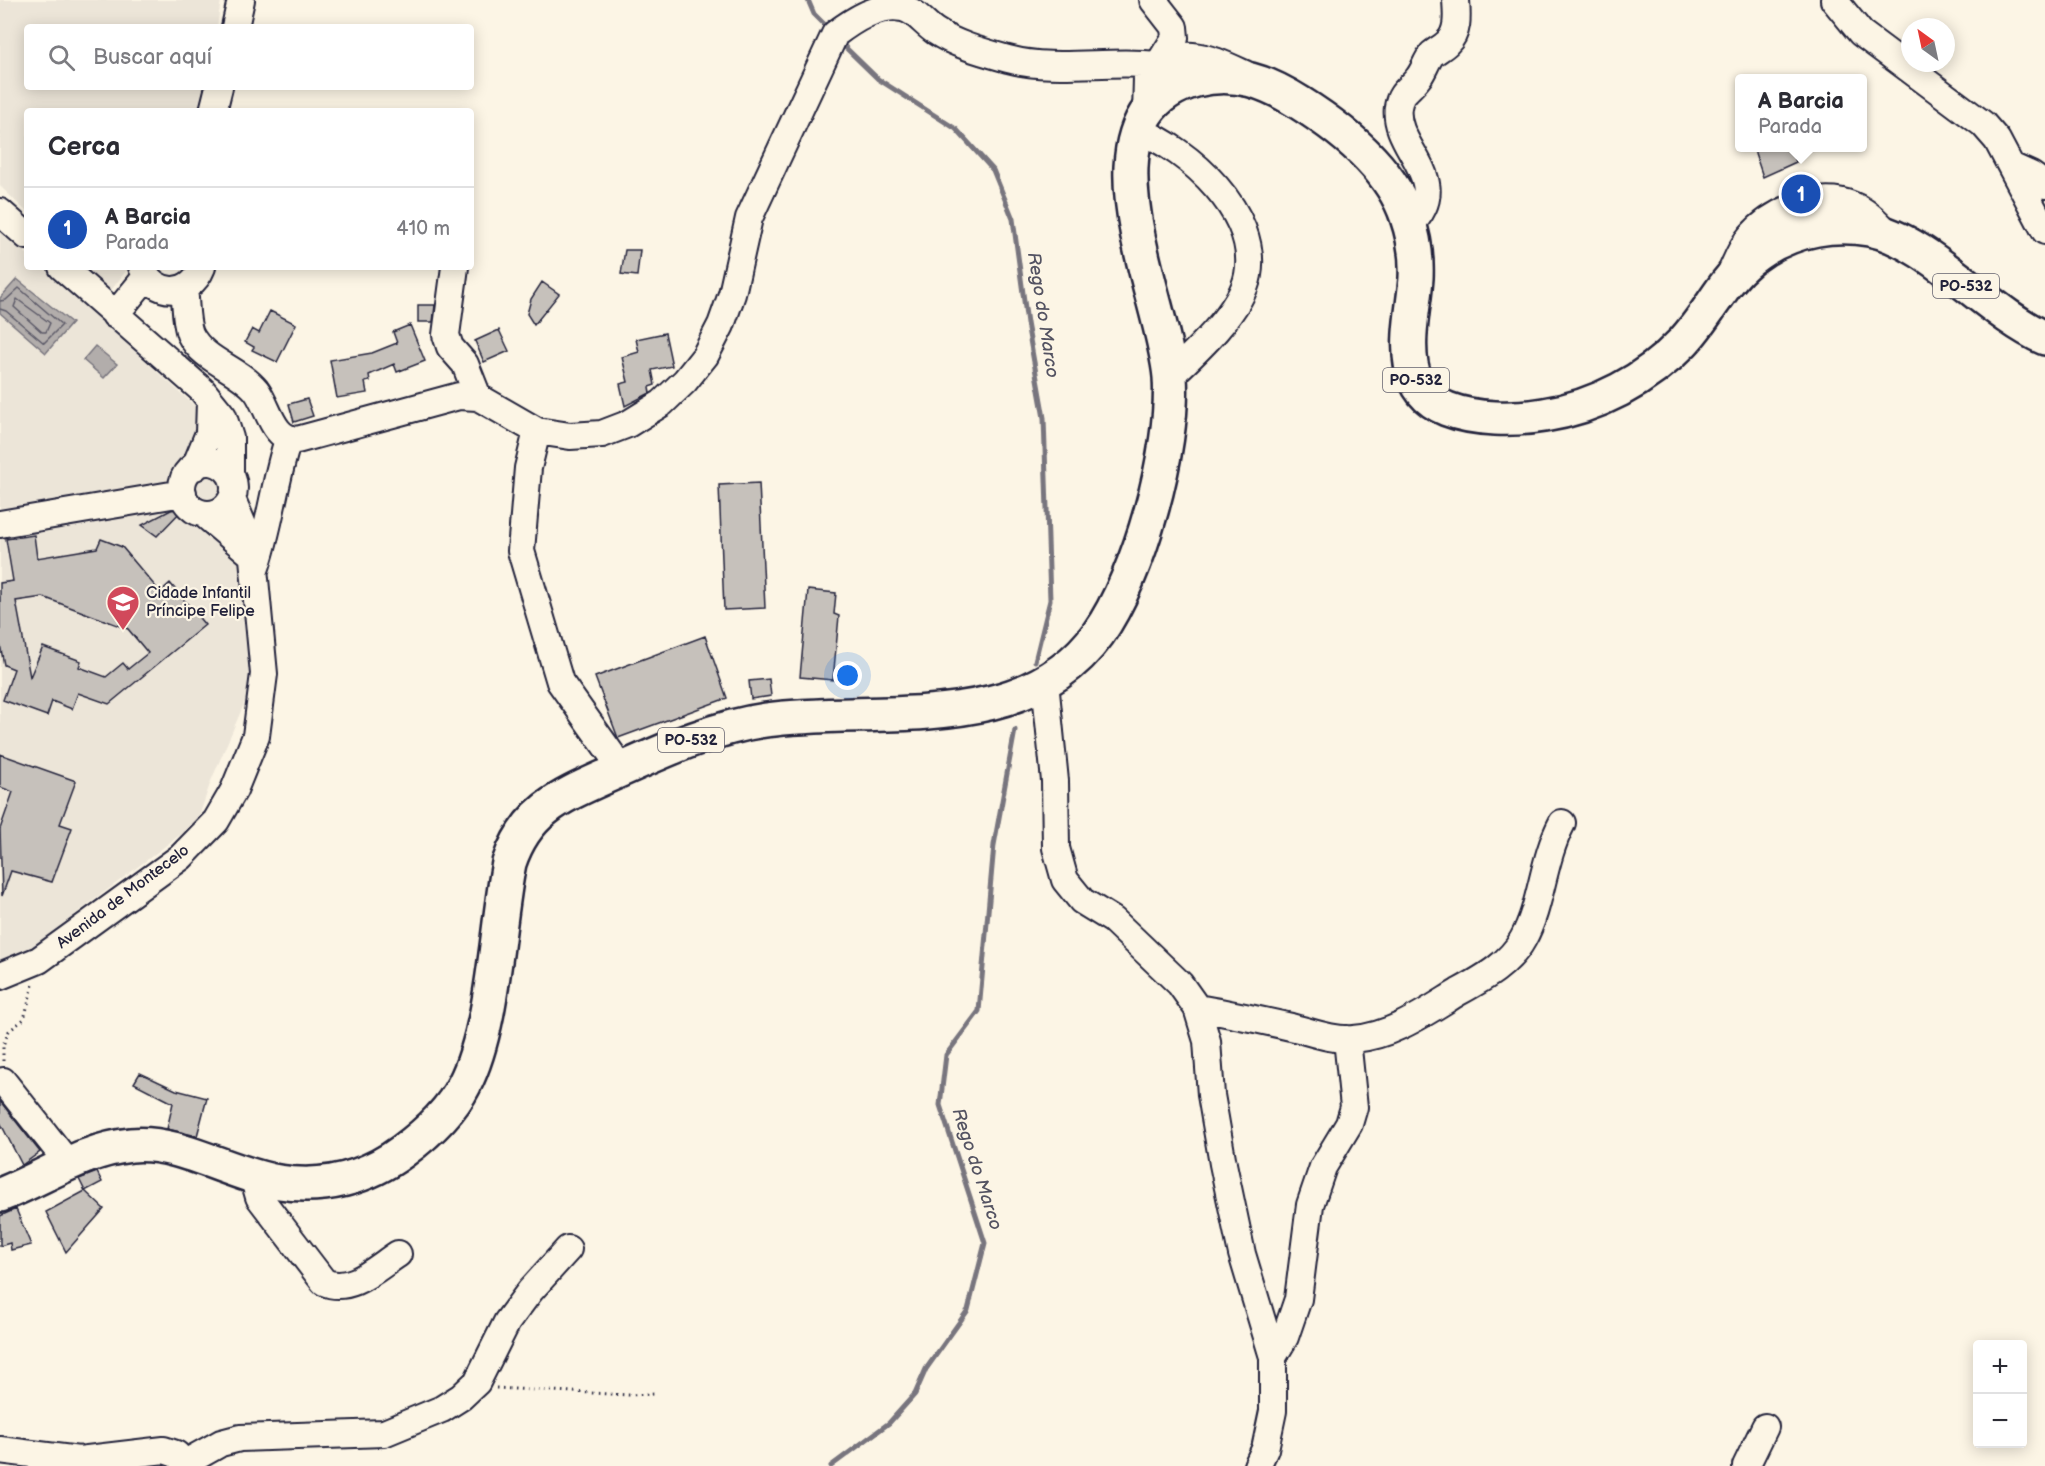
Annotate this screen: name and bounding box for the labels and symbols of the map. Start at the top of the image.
north arrow [1901,18,1955,72]
pin: 1 [1782,172,1820,216]
water label: Rego do Marco [1023,251,1063,379]
road number: PO-532 [1933,274,1999,298]
road number: PO-532 [1383,368,1449,392]
school or university icon: Cidade Infantil Príncipe Felipe [105,584,141,631]
place label: Cidade Infantil Príncipe Felipe [146,584,255,621]
your location [833,661,862,690]
road number: PO-532 [658,728,724,752]
street label: Avenida de Montecelo [53,841,193,953]
water label: Rego do Marco [947,1106,1007,1232]

